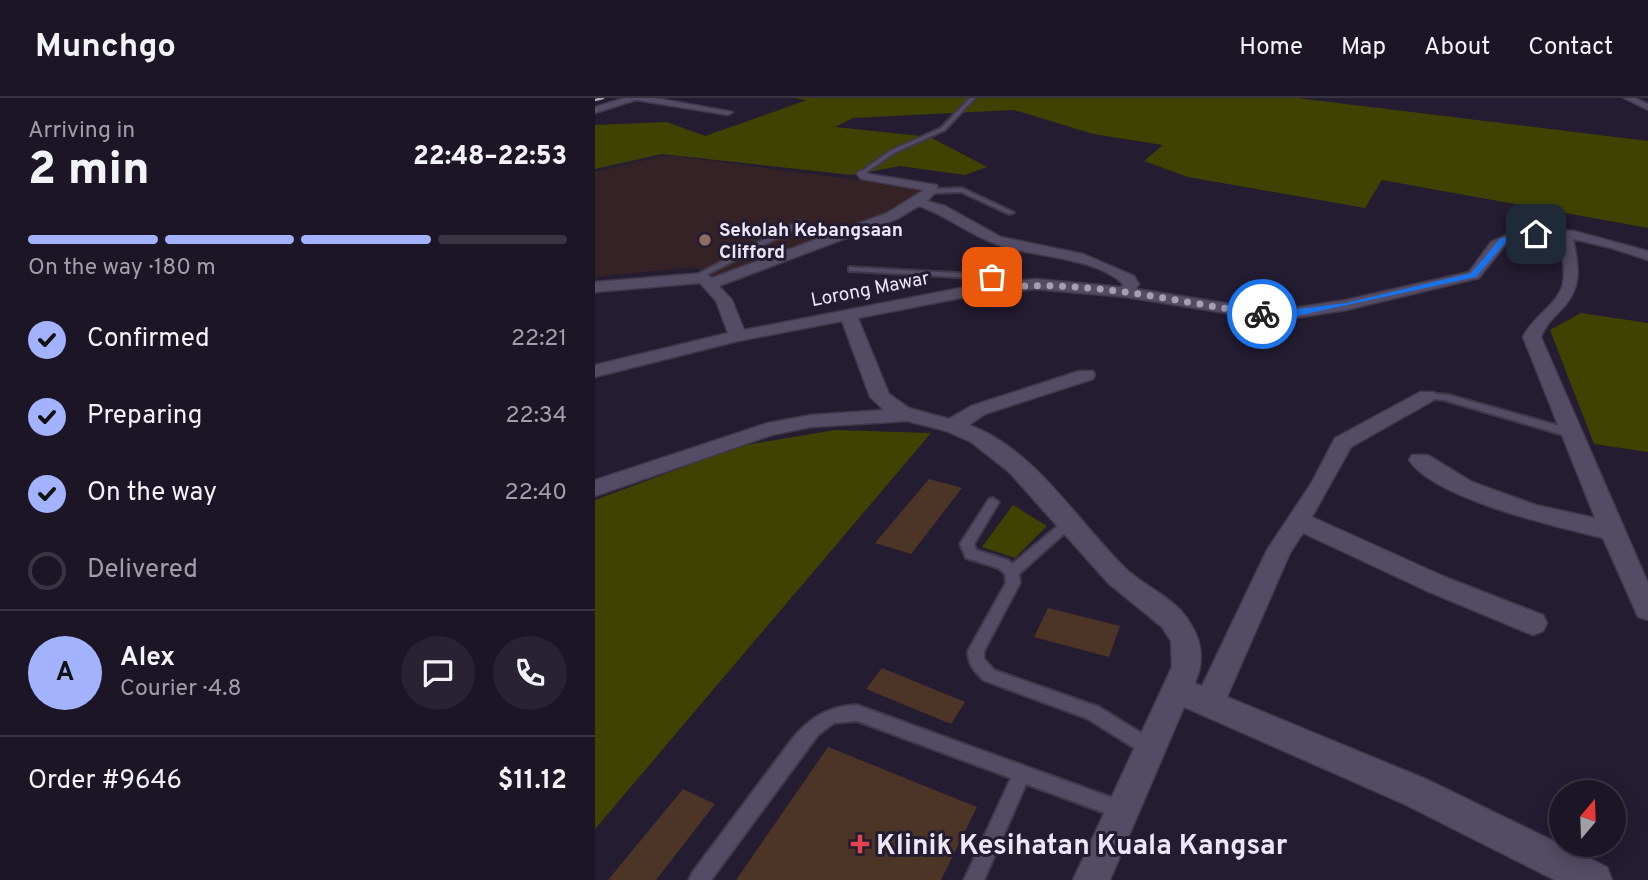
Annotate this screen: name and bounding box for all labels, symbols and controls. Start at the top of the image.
text: Munchgo [35,27,176,69]
text: Home [1239,33,1303,63]
text: Map [1341,33,1386,63]
text: About [1424,33,1490,63]
text: Contact [1528,33,1613,63]
text: Arriving in [28,117,135,146]
text: 22:48–22:53 [413,141,567,174]
text: 2 min [28,142,150,201]
pin [1506,204,1566,264]
icon: home [1517,215,1555,253]
place label: Sekolah Kebangsaan Clifford [719,219,903,265]
marker: Sekolah Kebangsaan Clifford [697,232,713,248]
pin [962,247,1022,307]
text: On the way · 180 m [28,254,216,283]
icon: bag [973,258,1011,296]
street label: Lorong Mawar [809,267,932,313]
courier [1227,279,1297,349]
icon: bike [1243,295,1281,333]
icon: check [28,321,66,359]
text: Confirmed [87,323,210,356]
text: 22:21 [511,325,567,354]
icon: check [28,398,66,436]
text: Preparing [87,400,202,433]
text: 22:34 [506,402,567,431]
icon: check [28,475,66,513]
text: On the way [87,477,217,510]
text: 22:40 [505,479,567,508]
text: Delivered [87,554,198,587]
button: chat [401,636,475,710]
button: phone [493,636,567,710]
text: Alex [120,642,175,675]
text: A [56,657,74,690]
text: Courier · 4.8 [120,675,241,704]
text: Order #9646 [28,765,182,798]
text: $11.12 [498,765,567,798]
north arrow [1549,780,1626,858]
map controls [1549,780,1626,857]
place label: Klinik Kesihatan Kuala Kangsar [876,829,1288,865]
marker: Klinik Kesihatan Kuala Kangsar [850,834,870,854]

